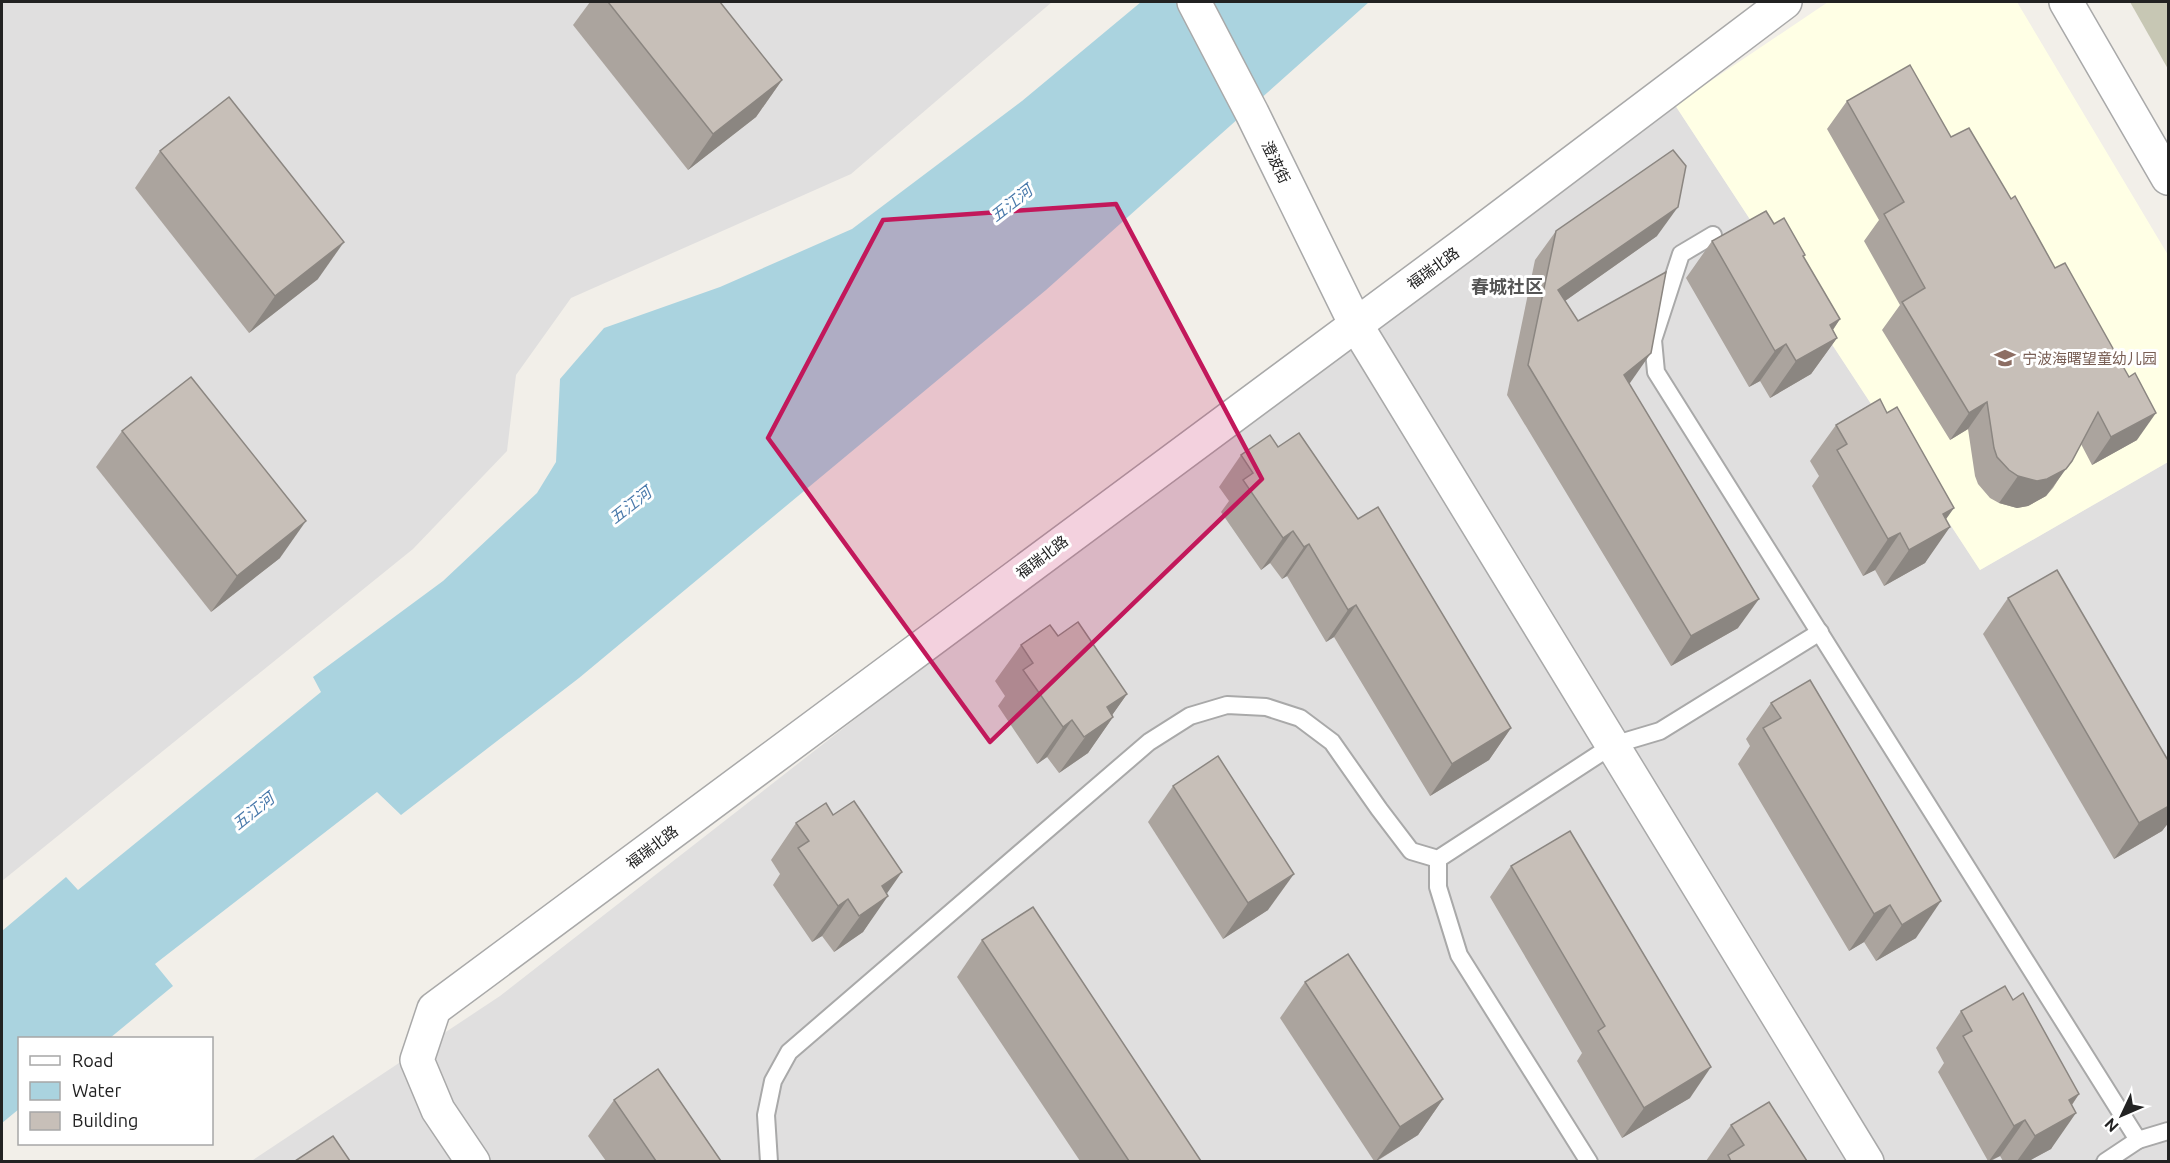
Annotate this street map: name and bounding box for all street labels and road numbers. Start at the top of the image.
street label: 澄波街 [1258,138,1294,186]
street label: 福瑞北路 [1404,243,1462,293]
street label: 福瑞北路 [1013,532,1071,582]
street label: 福瑞北路 [623,822,681,872]

